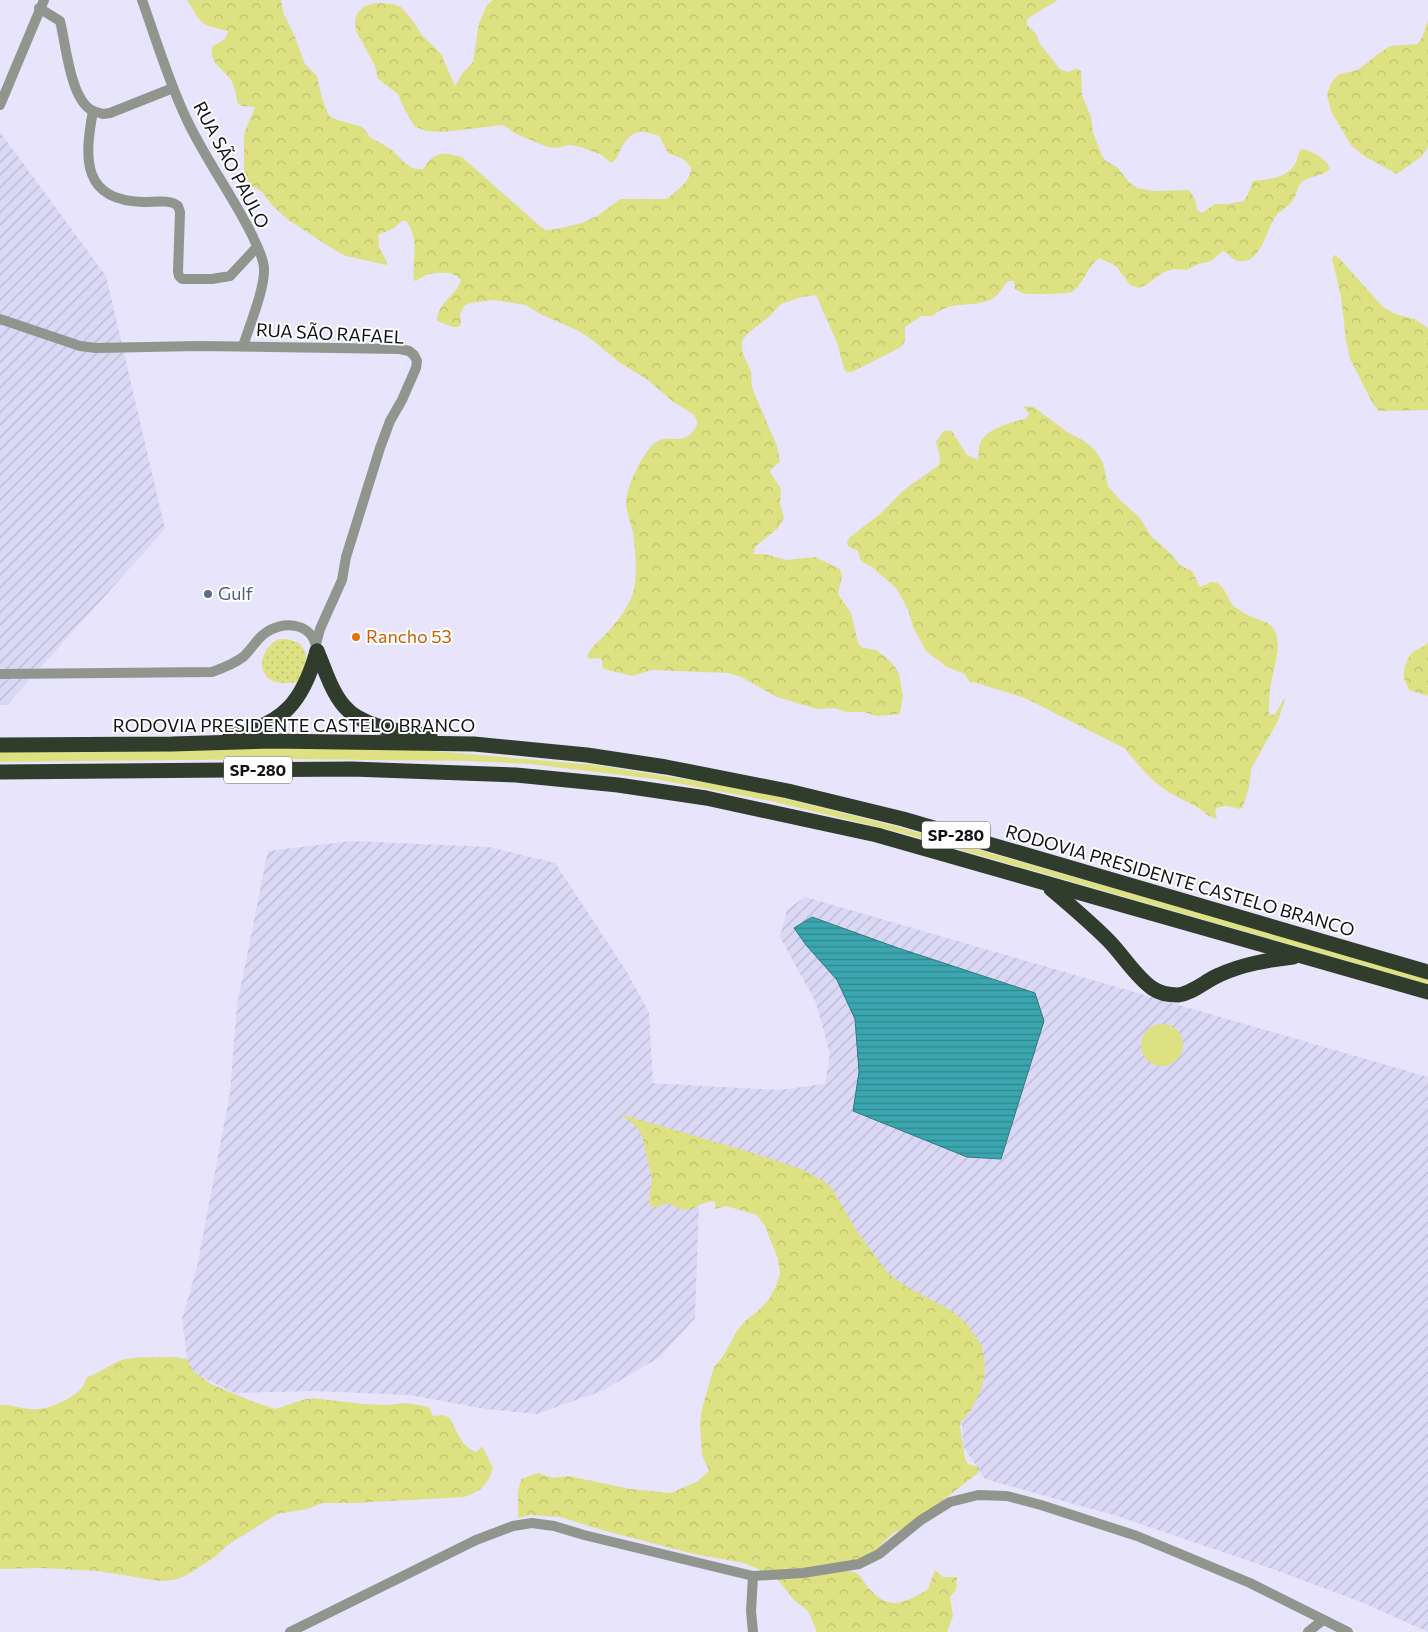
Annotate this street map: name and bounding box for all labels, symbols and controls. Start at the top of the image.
street label: RUA SÃO PAULO [189,97,275,232]
street label: RUA SÃO RAFAEL [255,318,405,348]
place label: Gulf [218,582,254,604]
marker: Gulf [202,588,214,600]
place label: Rancho 53 [366,625,452,647]
marker: Rancho 53 [350,631,362,643]
street label: RODOVIA PRESIDENTE CASTELO BRANCO [113,714,475,736]
road number: SP-280 [224,756,292,784]
street label: RODOVIA PRESIDENTE CASTELO BRANCO [1003,820,1357,941]
road number: SP-280 [922,822,990,848]

